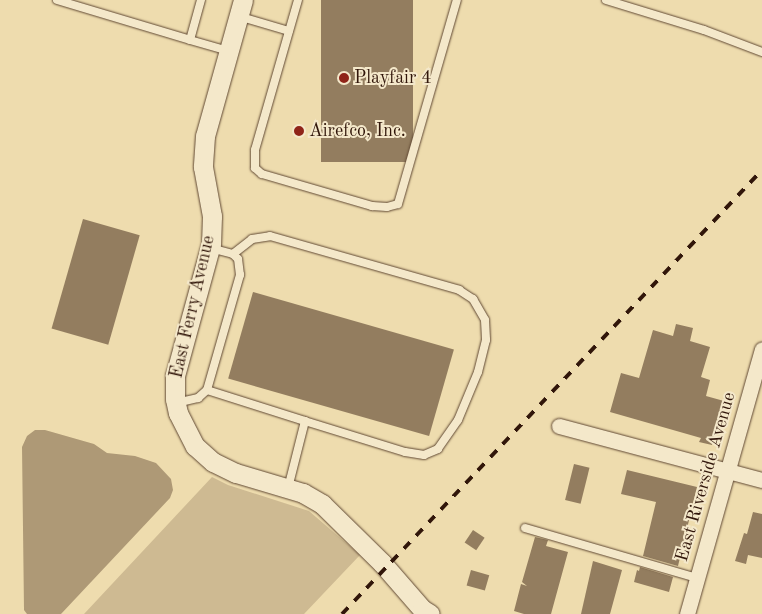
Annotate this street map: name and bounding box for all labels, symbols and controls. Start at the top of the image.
place label: Playfair 4 [354,67,432,89]
marker: Playfair 4 [338,72,350,84]
place label: Airefco, Inc. [309,120,406,142]
marker: Airefco, Inc. [293,125,305,137]
street label: East Ferry Avenue [166,233,220,381]
street label: East Riverside Avenue [671,390,741,564]

